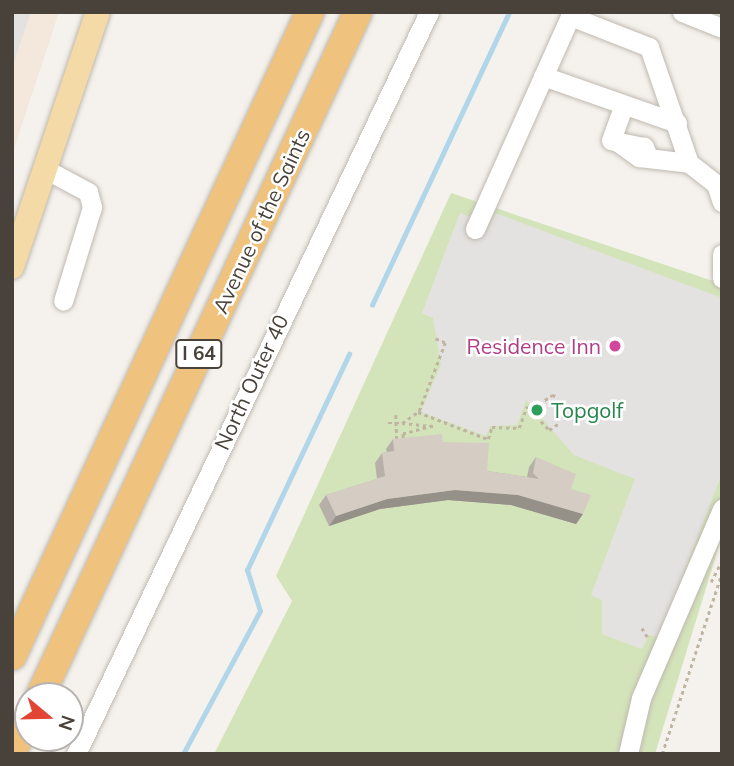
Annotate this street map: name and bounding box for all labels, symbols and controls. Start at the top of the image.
street label: Avenue of the Saints [207,125,315,317]
street label: North Outer 40 [209,310,293,454]
place label: Residence Inn [466,333,601,359]
road number: I 64 [174,338,224,370]
marker: Residence Inn [607,338,623,354]
place label: Topgolf [551,397,623,423]
marker: Topgolf [529,402,545,418]
north arrow [14,682,84,752]
text: N [53,712,81,734]

